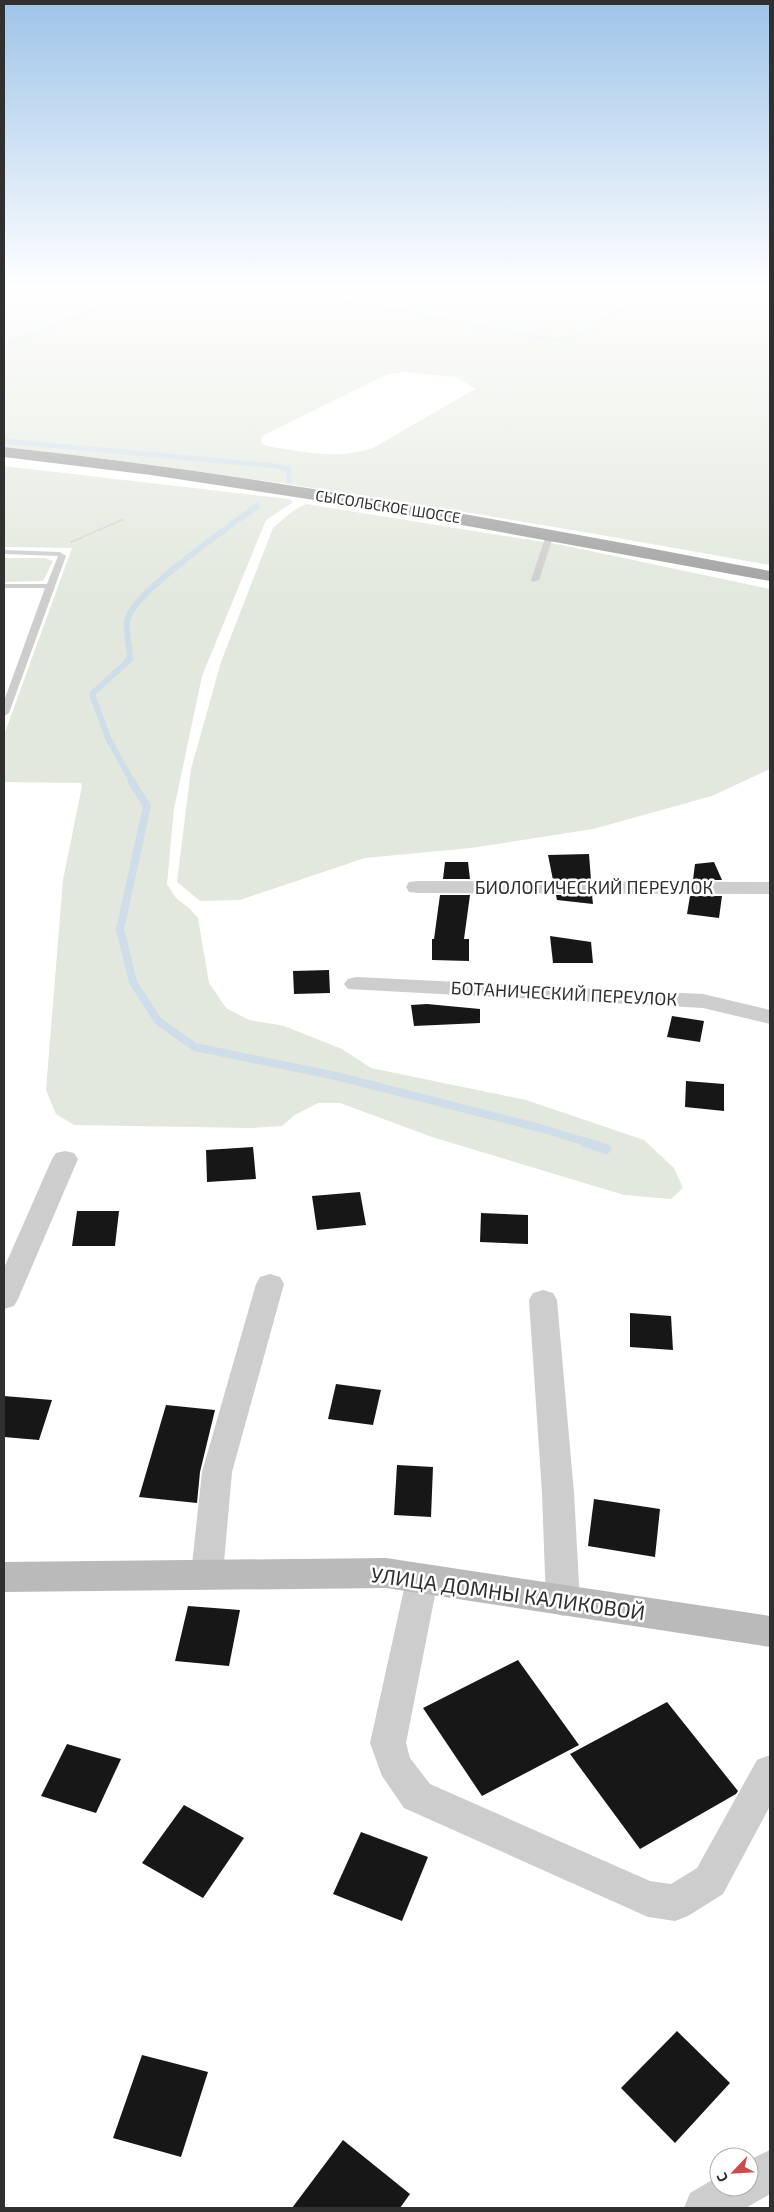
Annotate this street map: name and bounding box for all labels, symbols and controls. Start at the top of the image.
street label: СЫСОЛЬСКОЕ ШОССЕ [314,486,462,526]
street label: БИОЛОГИЧЕСКИЙ ПЕРЕУЛОК [475,876,713,898]
street label: БОТАНИЧЕСКИЙ ПЕРЕУЛОК [450,976,678,1010]
street label: УЛИЦА ДОМНЫ КАЛИКОВОЙ [370,1561,647,1624]
north arrow [709,2147,759,2197]
text: С [712,2170,731,2185]

